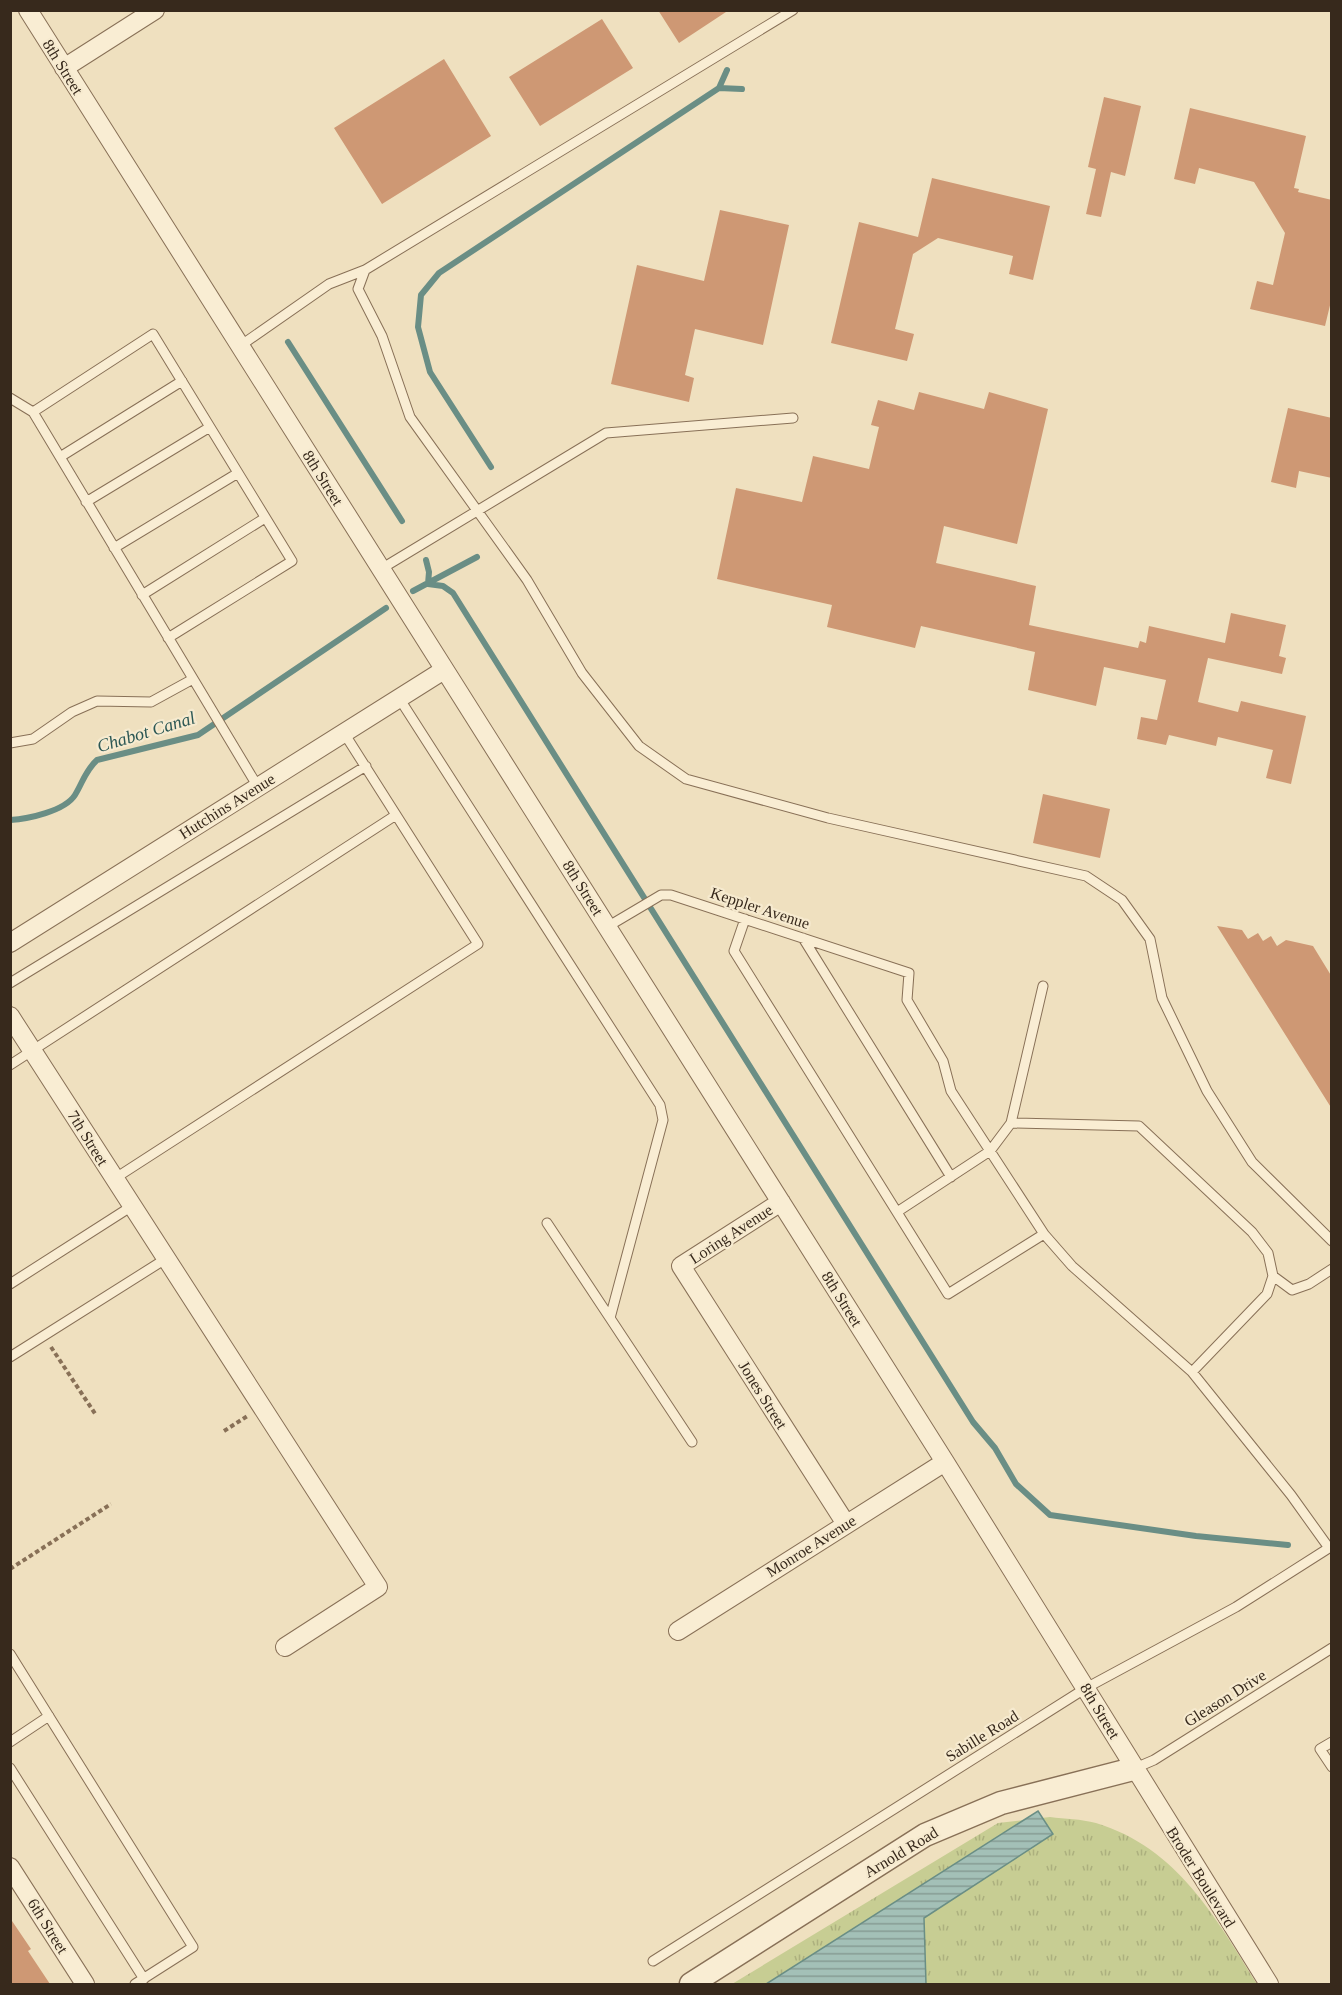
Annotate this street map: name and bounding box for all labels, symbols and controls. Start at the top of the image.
street label: 8th Street [39,36,87,98]
street label: 8th Street [299,447,347,509]
water label: Chabot Canal [95,708,197,756]
street label: Hutchins Avenue [176,770,278,842]
street label: 8th Street [559,857,607,919]
street label: Keppler Avenue [708,884,812,933]
street label: 7th Street [64,1107,112,1169]
street label: Loring Avenue [686,1201,776,1268]
street label: 8th Street [818,1268,866,1330]
street label: Jones Street [735,1358,791,1433]
street label: Monroe Avenue [763,1512,859,1580]
street label: Gleason Drive [1181,1666,1269,1730]
street label: 8th Street [1077,1680,1123,1742]
street label: Sabille Road [943,1707,1021,1765]
street label: Arnold Road [861,1823,941,1881]
street label: Broder Boulevard [1163,1824,1239,1930]
street label: 6th Street [24,1895,72,1957]

